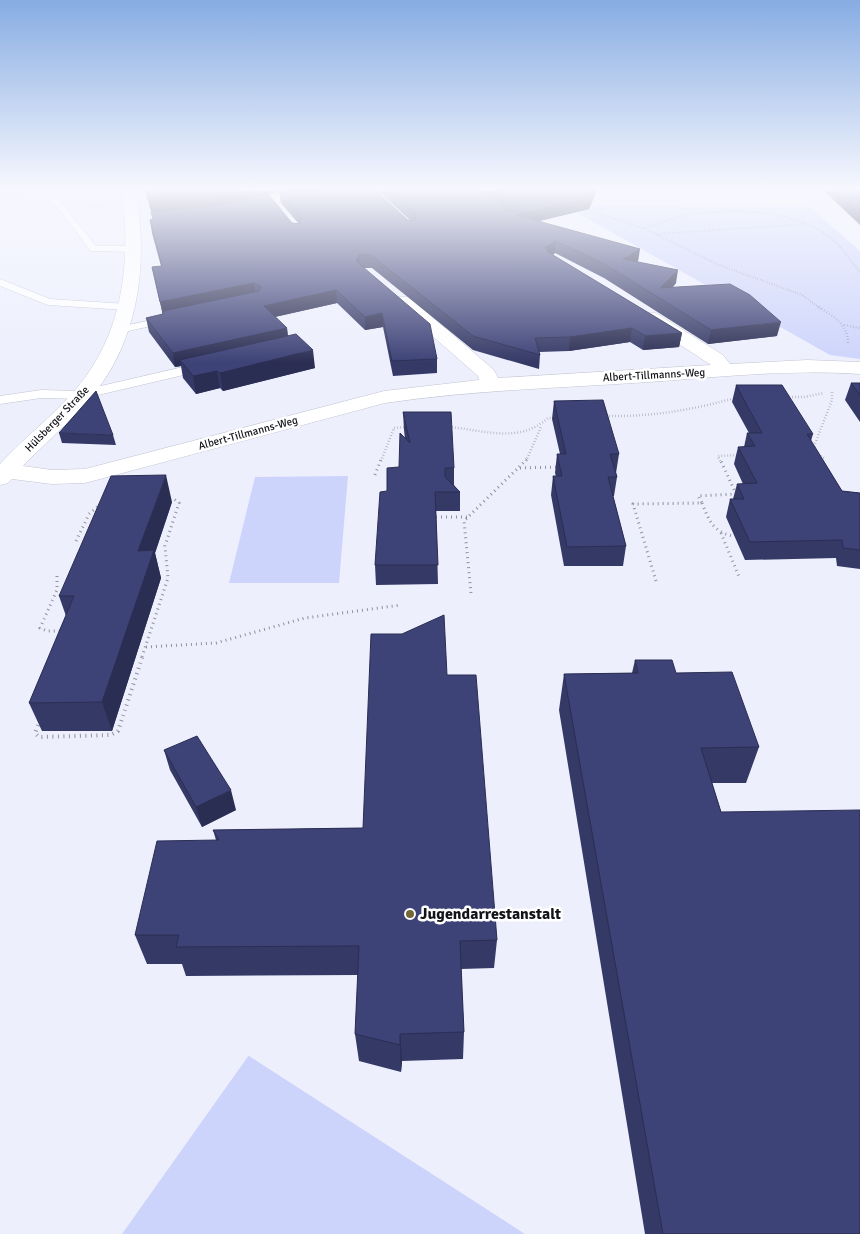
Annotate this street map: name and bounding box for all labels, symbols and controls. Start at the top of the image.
street label: Albert-Tillmanns-Weg [602,366,706,384]
street label: Hülsberger Straße [22,383,92,455]
street label: Albert-Tillmanns-Weg [197,413,299,453]
place label: Jugendarrestanstalt [420,904,561,924]
marker: Jugendarrestanstalt [404,908,416,920]

